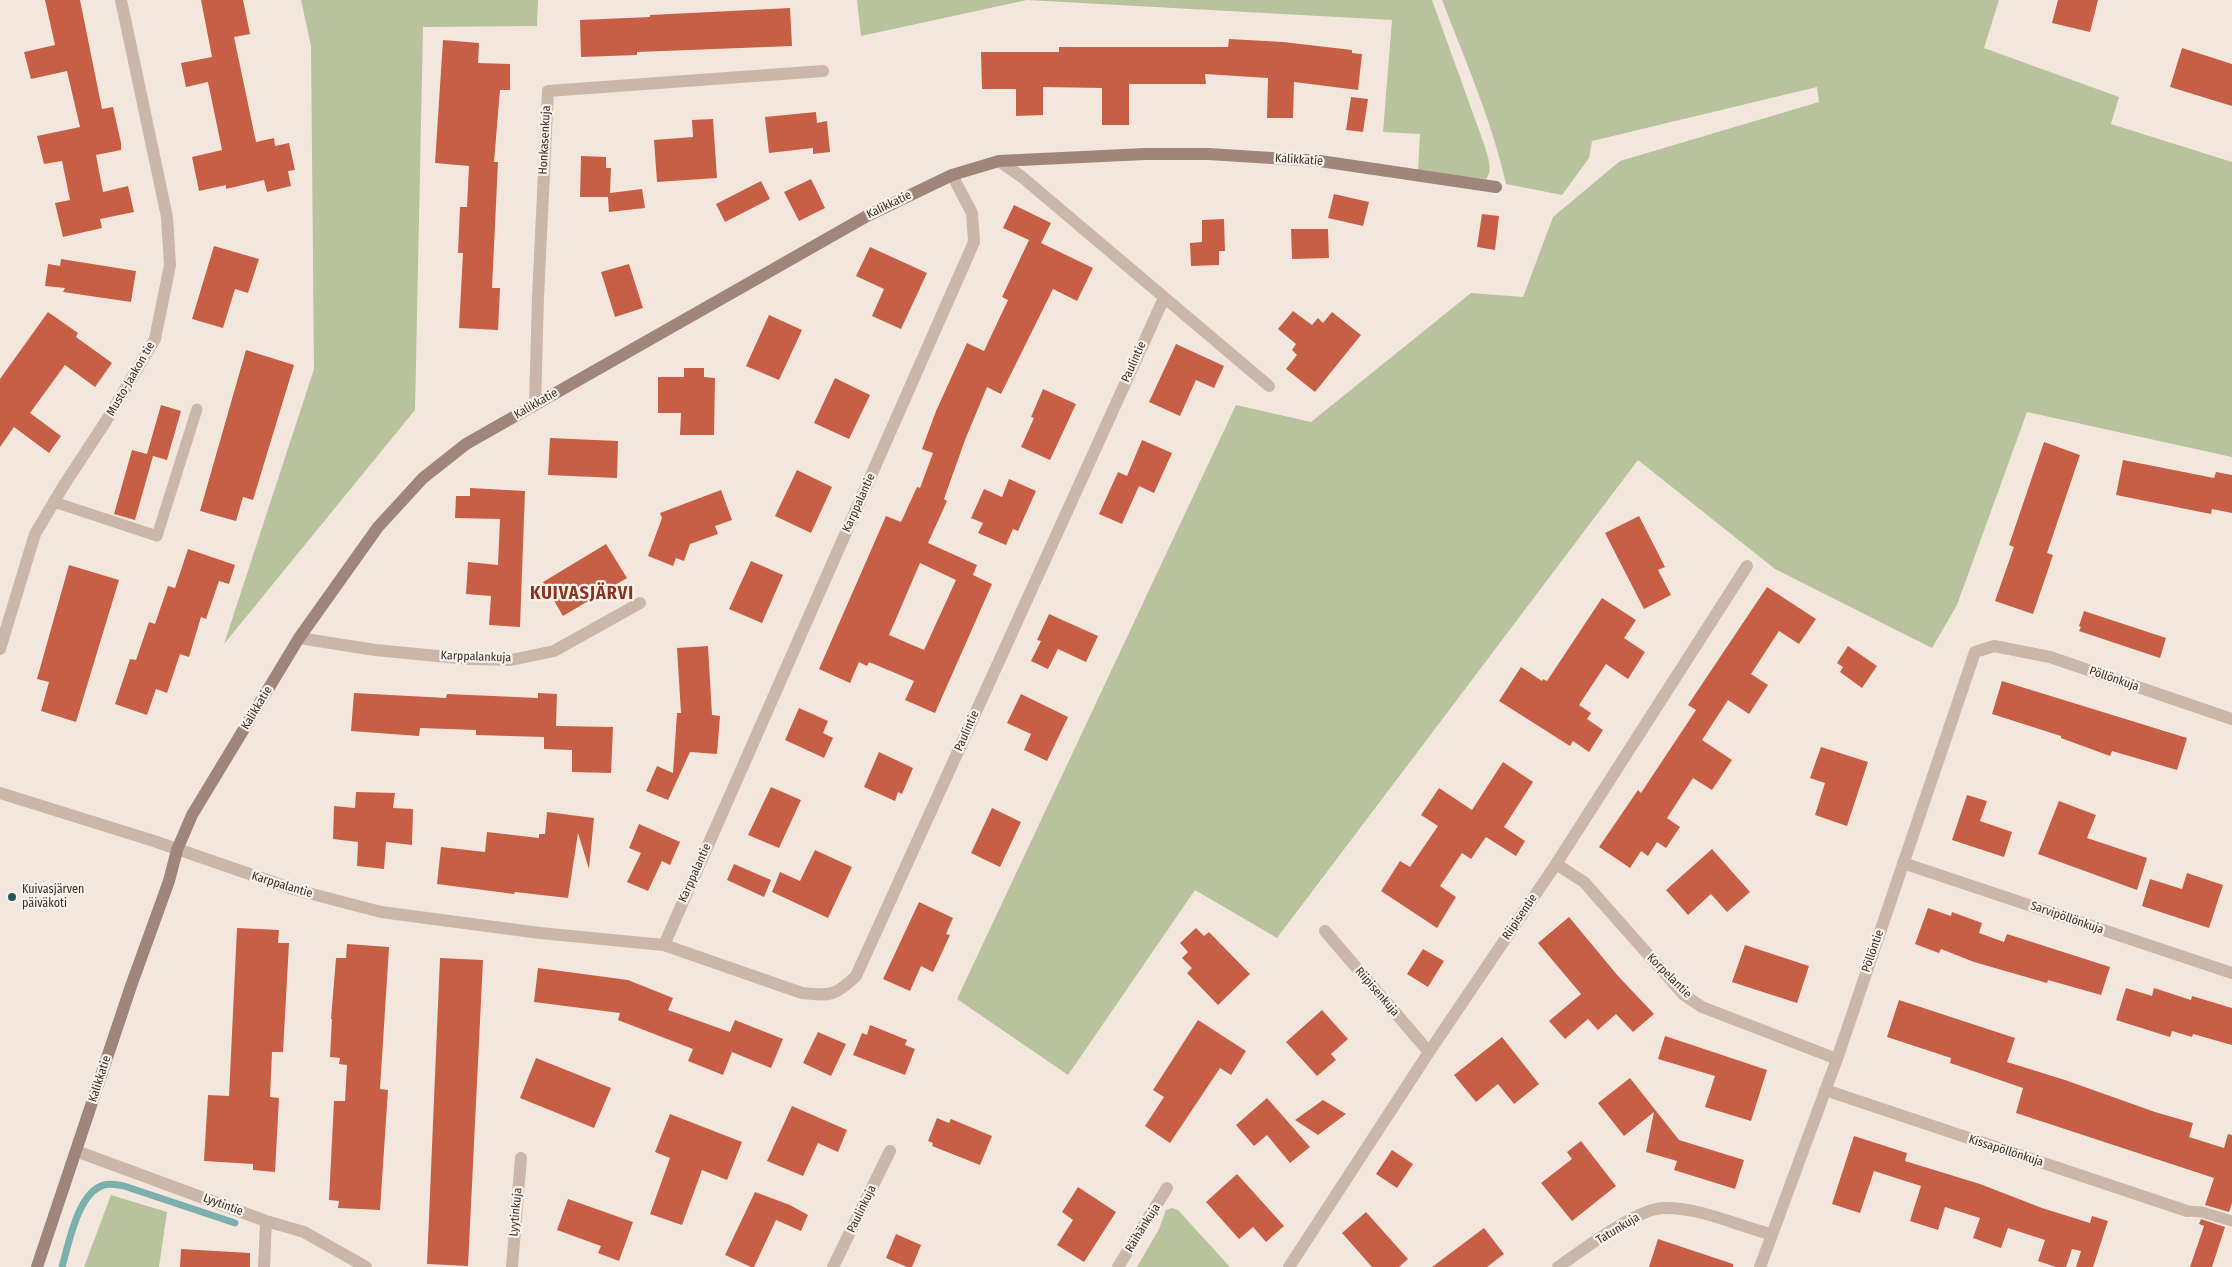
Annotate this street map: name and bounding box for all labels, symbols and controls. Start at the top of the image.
street label: Honkasenkuja [536,105,554,175]
street label: Kalikkatie [1275,151,1323,169]
street label: Kalikkatie [864,188,914,222]
street label: Musto-Jaakon tie [104,339,158,419]
street label: Paulintie [1119,339,1149,385]
street label: Kalikkatie [512,386,560,422]
street label: Karppalantie [840,471,878,535]
district label: KUIVASJÄRVI [529,583,635,605]
street label: Karppalankuja [440,649,512,665]
street label: Pöllönkuja [2087,664,2141,694]
street label: Kalikkatie [238,684,276,732]
street label: Paulintie [952,708,982,754]
street label: Karppalantie [676,841,714,905]
street label: Karppalantie [250,869,314,901]
place label: Kuivasjärven päiväkoti [22,883,84,911]
marker: Kuivasjärven päiväkoti [6,891,18,903]
street label: Riipisentie [1499,891,1541,943]
street label: Sarvipöllönkuja [2028,899,2106,937]
street label: Pöllöntie [1859,928,1887,974]
street label: Korpelantie [1644,951,1694,1001]
street label: Riipisenkuja [1352,965,1402,1019]
street label: Kalikkatie [86,1054,114,1104]
street label: Kissapöllönkuja [1967,1132,2045,1170]
street label: Paulinkuja [844,1183,880,1235]
street label: Lyytinkuja [507,1187,525,1237]
street label: Lyytintie [201,1191,245,1219]
street label: Räihänkuja [1122,1201,1164,1255]
street label: Tatunkuja [1594,1210,1642,1248]

